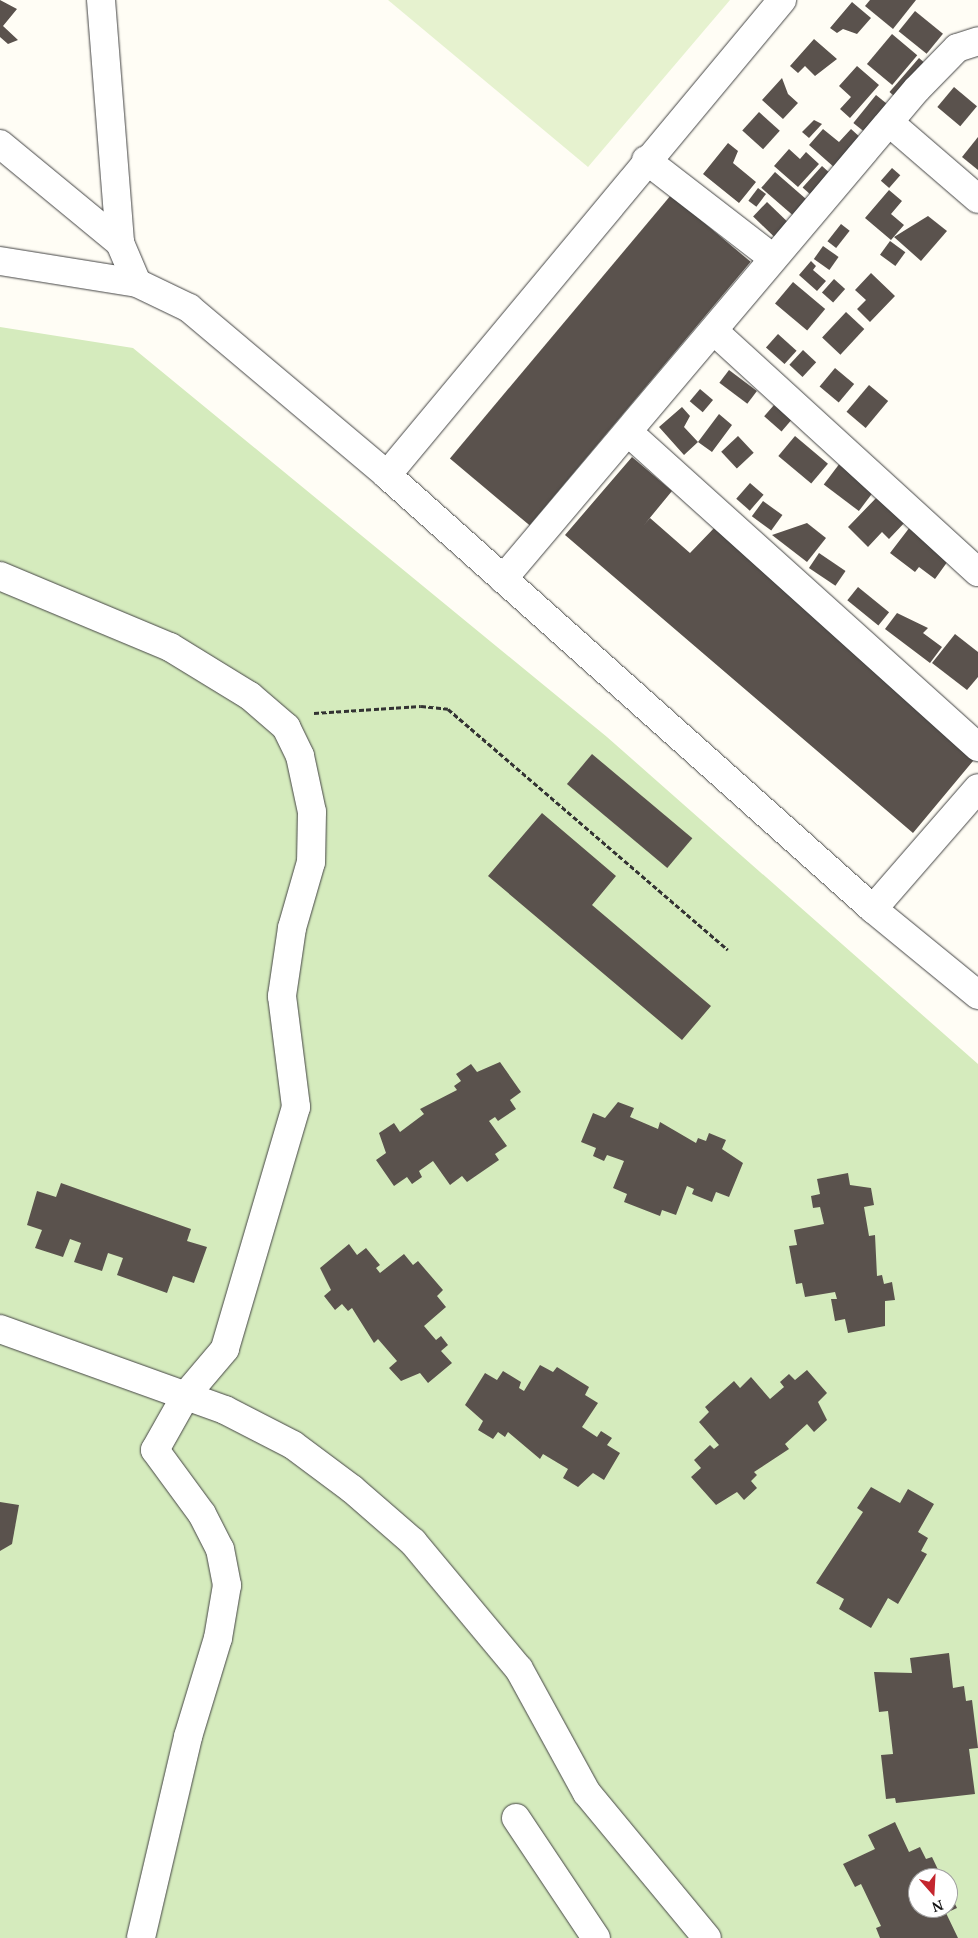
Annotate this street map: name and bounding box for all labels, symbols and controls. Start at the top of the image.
north arrow [908,1868,958,1918]
text: N [930,1896,946,1917]

